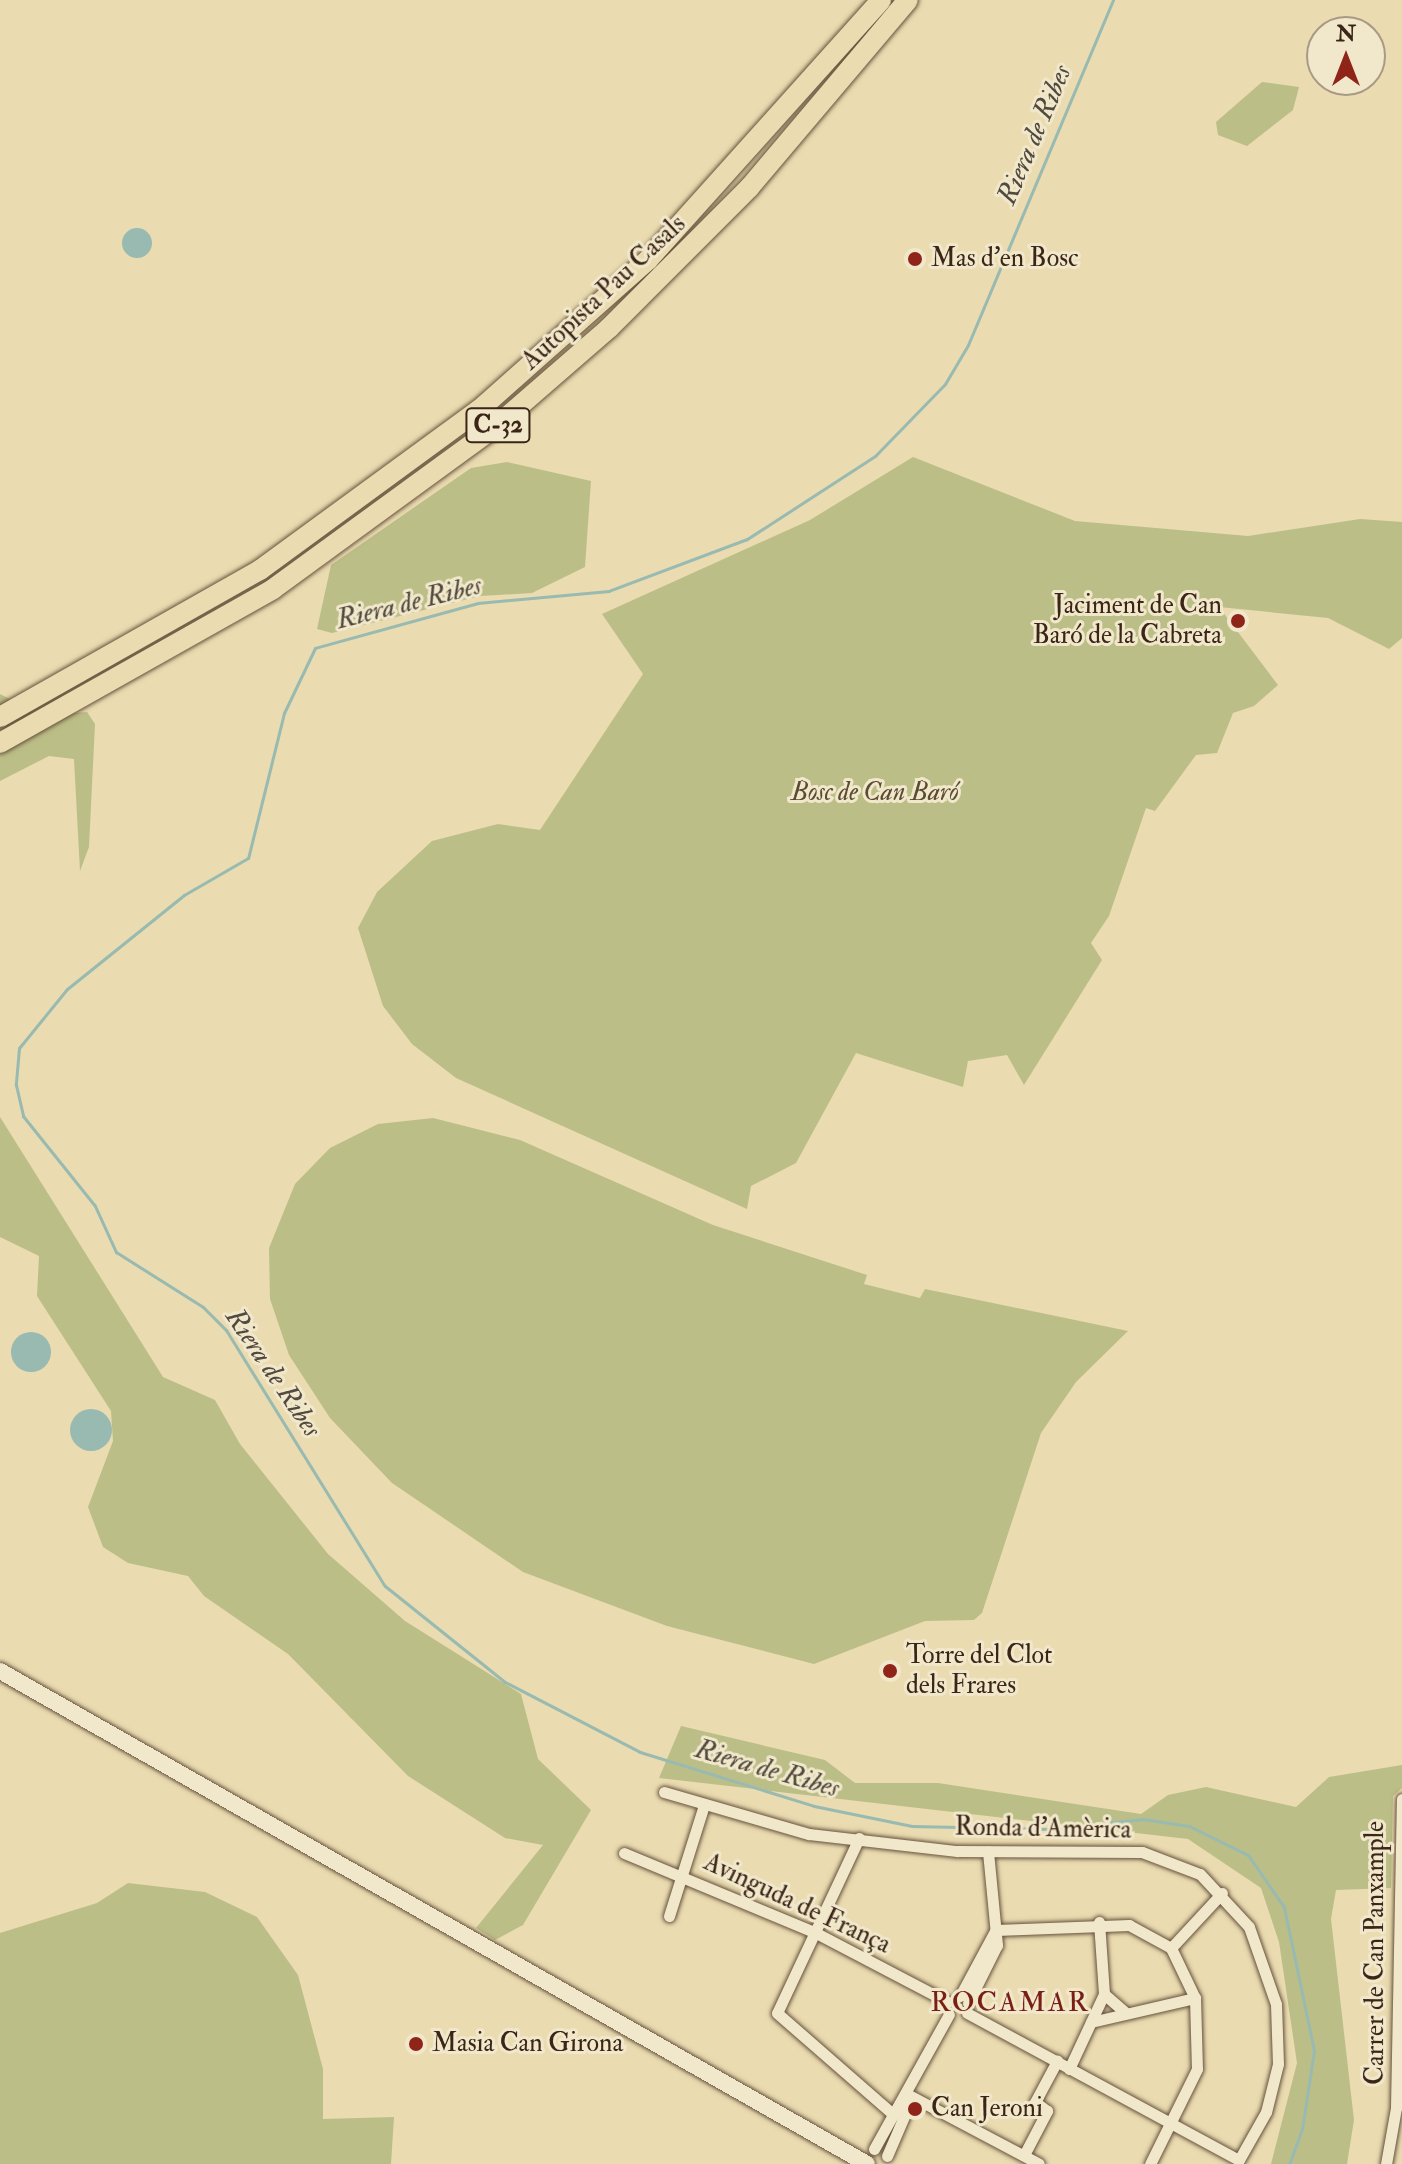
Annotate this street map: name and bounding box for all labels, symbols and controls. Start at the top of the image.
north arrow [1306,16,1386,96]
text: N [1336,20,1356,48]
water label: Riera de Ribes [991,60,1079,210]
street label: Autopista Pau Casals [515,209,693,377]
place label: Mas d'en Bosc [931,243,1079,275]
marker: Mas d'en Bosc [906,250,924,268]
road number: C-32 [464,405,532,445]
water label: Riera de Ribes [333,569,485,637]
place label: Jaciment de Can Baró de la Cabreta [1033,590,1222,652]
marker: Jaciment de Can Baró de la Cabreta [1229,612,1247,630]
park label: Bosc de Can Baró [791,777,959,809]
water label: Riera de Ribes [218,1302,328,1444]
place label: Torre del Clot dels Frares [906,1640,1052,1702]
marker: Torre del Clot dels Frares [881,1662,899,1680]
water label: Riera de Ribes [691,1732,843,1806]
street label: Ronda d'Amèrica [954,1812,1132,1846]
street label: Carrer de Can Panxample [1360,1821,1392,2085]
street label: Avinguda de França [699,1847,895,1961]
district label: ROCAMAR [930,1986,1090,2020]
place label: Masia Can Girona [432,2028,623,2060]
marker: Masia Can Girona [407,2035,425,2053]
place label: Can Jeroni [931,2093,1043,2125]
marker: Can Jeroni [906,2100,924,2118]

